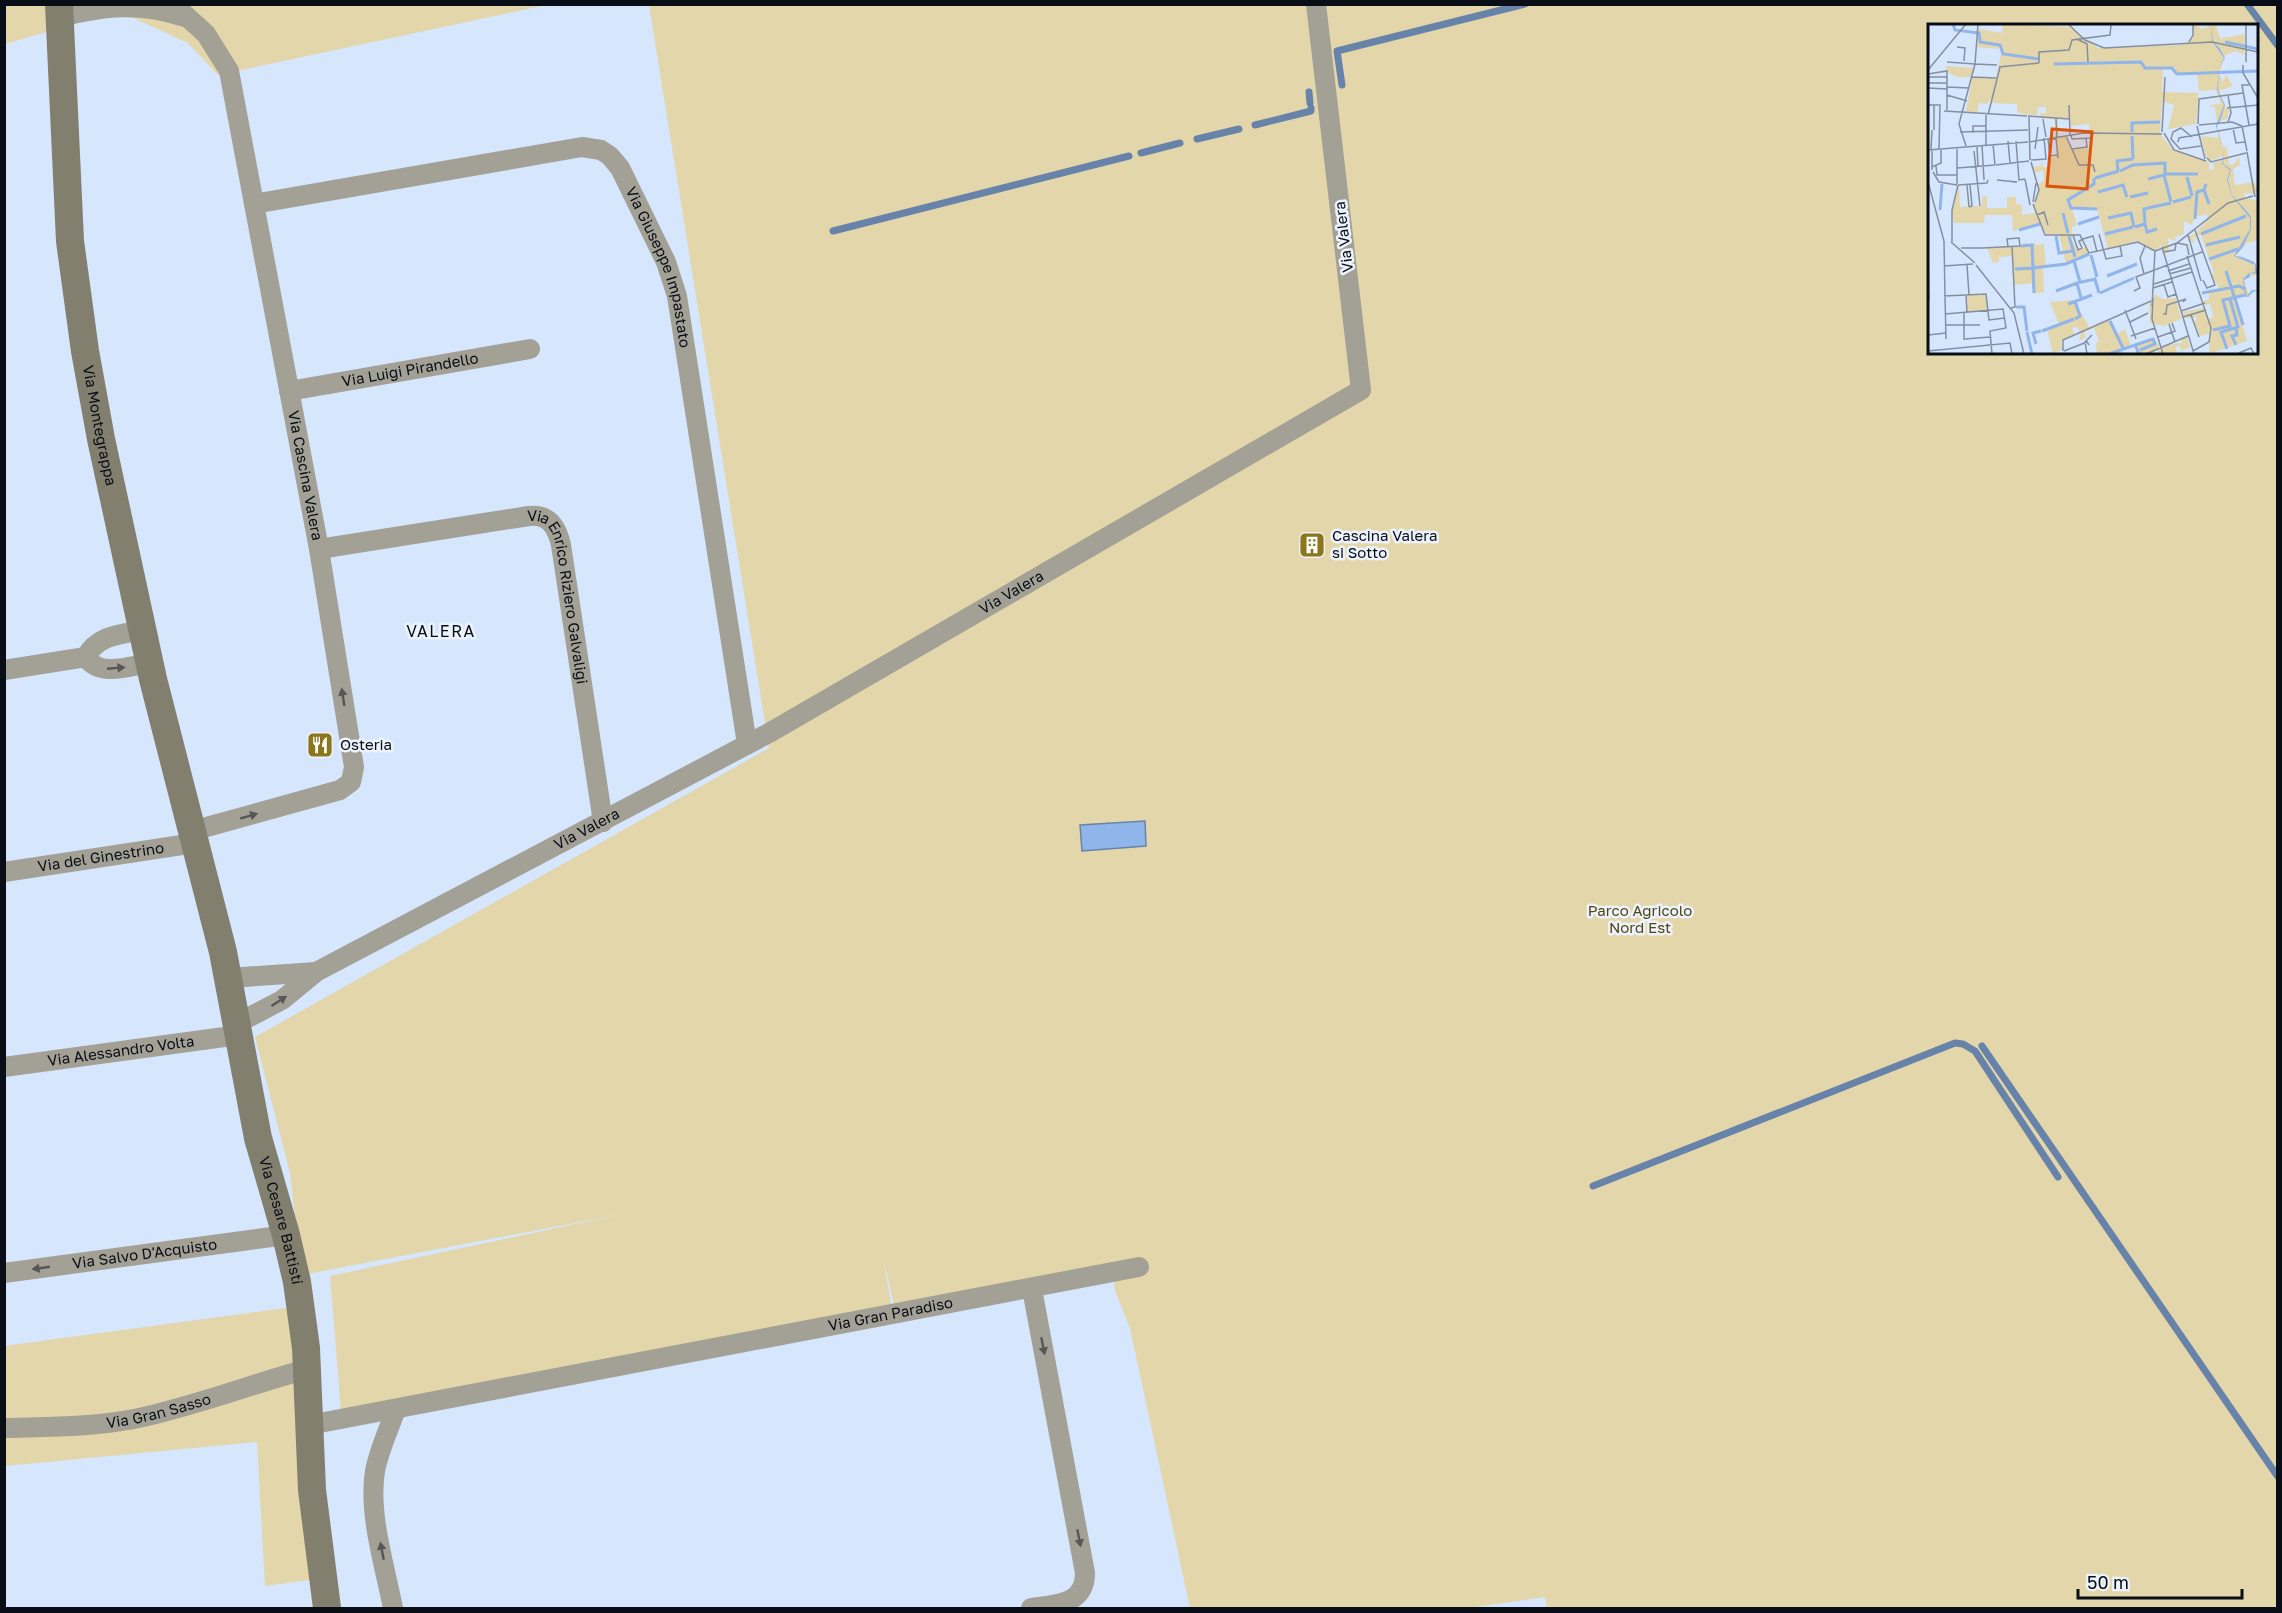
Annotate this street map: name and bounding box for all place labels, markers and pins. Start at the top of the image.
place label: Cascina Valera si Sotto [1332,526,1437,561]
building icon: Cascina Valera si Sotto [1297,530,1327,560]
restaurant icon: Osteria [305,730,335,760]
place label: Osteria [340,735,392,753]

